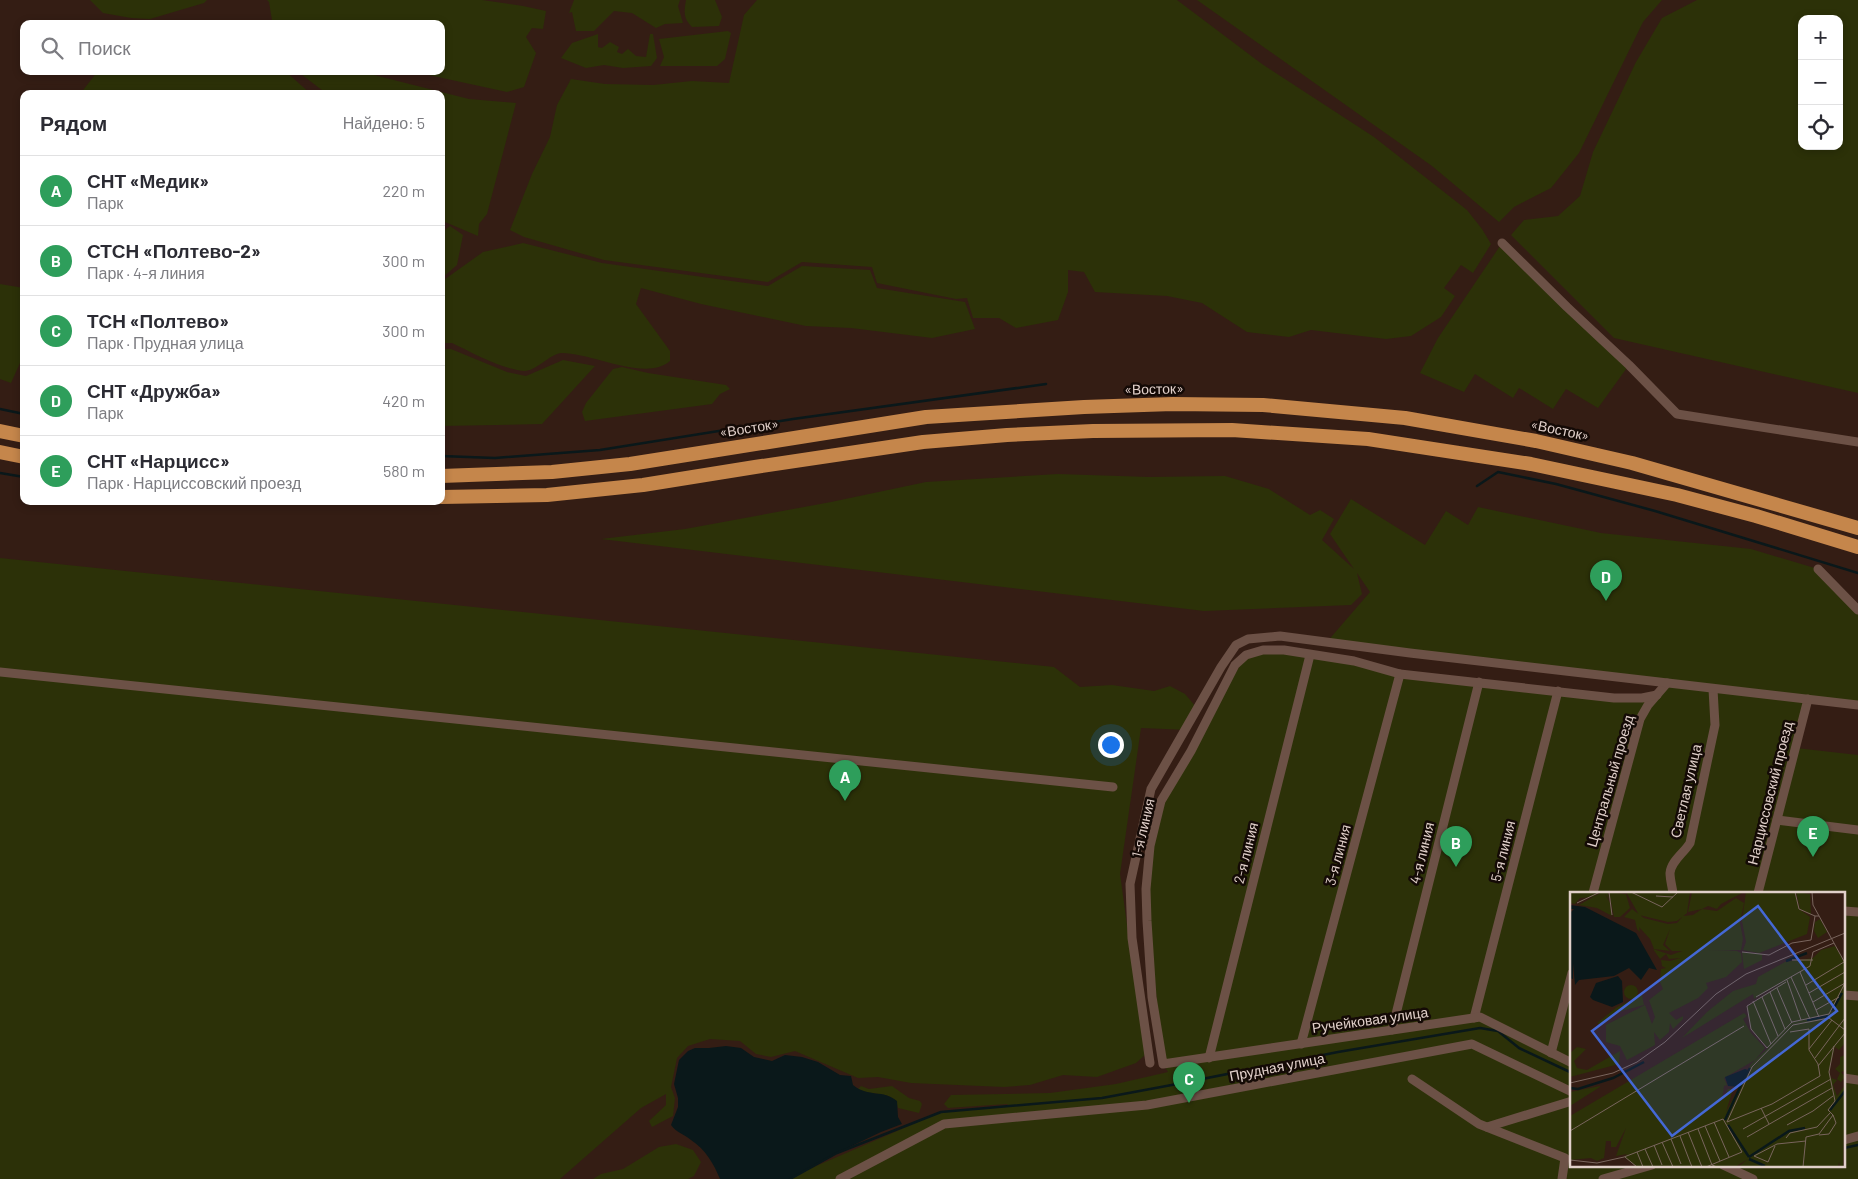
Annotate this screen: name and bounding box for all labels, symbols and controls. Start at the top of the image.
map controls [1798,15,1843,150]
button: + [1798,15,1843,60]
search box [20,20,445,75]
icon: search [38,34,66,62]
text: Поиск [78,36,131,59]
button: − [1798,60,1843,105]
button: locate [1798,105,1843,150]
text: Рядом [40,110,107,135]
text: Найдено: 5 [343,113,425,132]
text: СНТ «Медик» [87,169,209,192]
text: A [51,181,61,200]
text: 220 m [382,181,425,200]
text: Парк [87,193,123,212]
text: СТСН «Полтево-2» [87,239,261,262]
text: B [51,251,61,270]
text: 300 m [382,251,425,270]
text: Парк · 4-я линия [87,263,205,282]
text: ТСН «Полтево» [87,309,229,332]
text: C [51,321,61,340]
text: 300 m [382,321,425,340]
text: Парк · Прудная улица [87,333,244,352]
text: СНТ «Дружба» [87,379,221,402]
street label: «Восток» [1124,379,1184,398]
text: D [51,391,61,410]
text: 420 m [382,391,425,410]
text: Парк [87,403,123,422]
street label: «Восток» [718,414,780,441]
street label: «Восток» [1529,415,1591,444]
text: СНТ «Нарцисс» [87,449,230,472]
text: E [51,461,61,480]
text: 580 m [383,461,425,480]
text: Парк · Нарциссовский проезд [87,473,301,492]
pin: D [1590,560,1622,601]
street label: Центральный проезд [1583,713,1637,849]
street label: Нарциссовский проезд [1743,719,1796,866]
your location [1098,732,1124,758]
street label: Светлая улица [1666,742,1705,839]
pin: A [829,760,861,801]
street label: 1-я линия [1127,797,1158,859]
pin: E [1797,816,1829,857]
street label: 5-я линия [1487,819,1518,883]
street label: 2-я линия [1230,820,1261,885]
street label: 4-я линия [1406,820,1437,885]
street label: 3-я линия [1321,823,1354,887]
pin: B [1440,826,1472,867]
inset map [1570,892,1846,1166]
street label: Ручейковая улица [1311,1003,1429,1036]
street label: Прудная улица [1228,1049,1326,1084]
pin: C [1173,1062,1205,1103]

